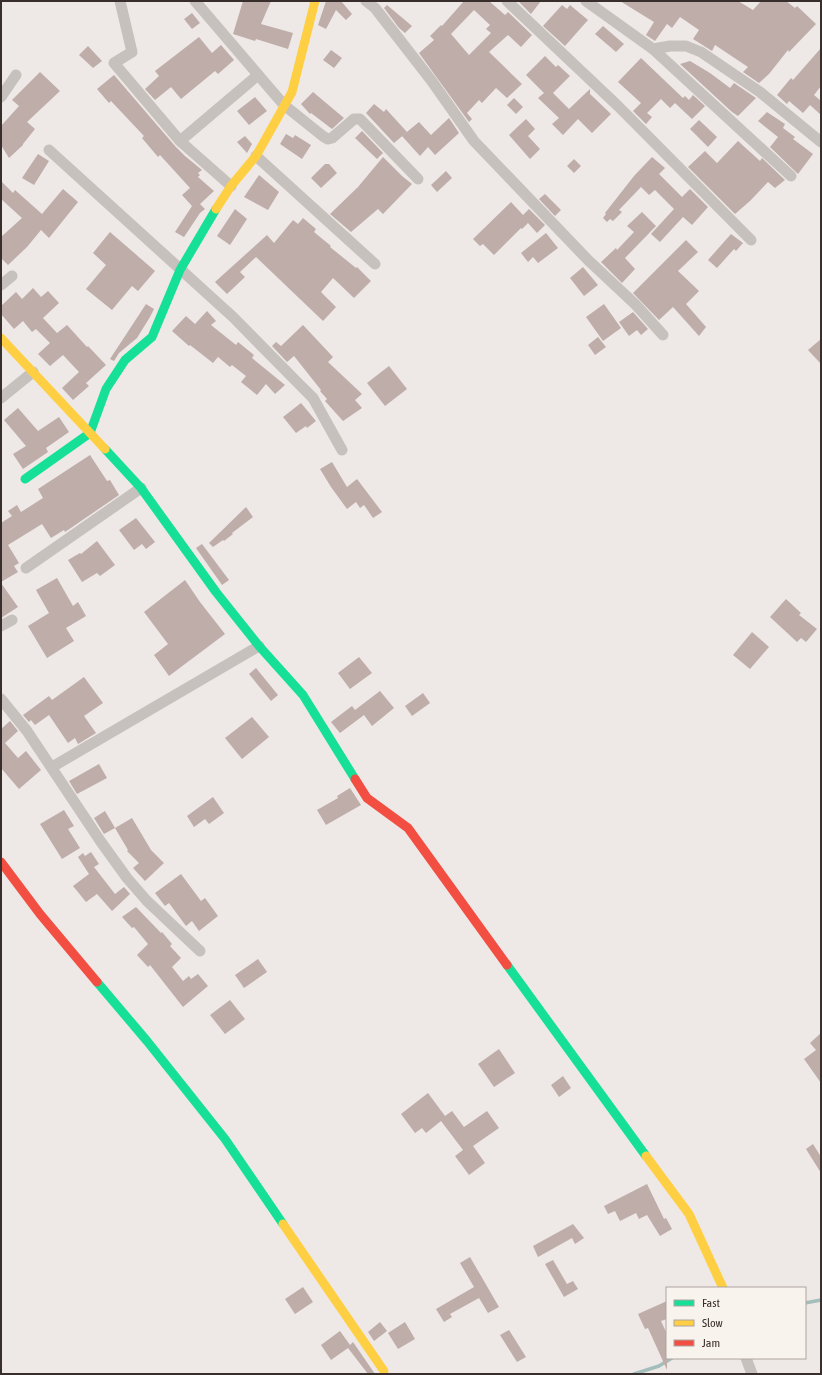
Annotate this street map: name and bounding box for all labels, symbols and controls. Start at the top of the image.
legend [666,1287,806,1359]
text: Fast [702,1296,720,1310]
text: Slow [702,1316,723,1330]
text: Jam [702,1336,720,1350]

